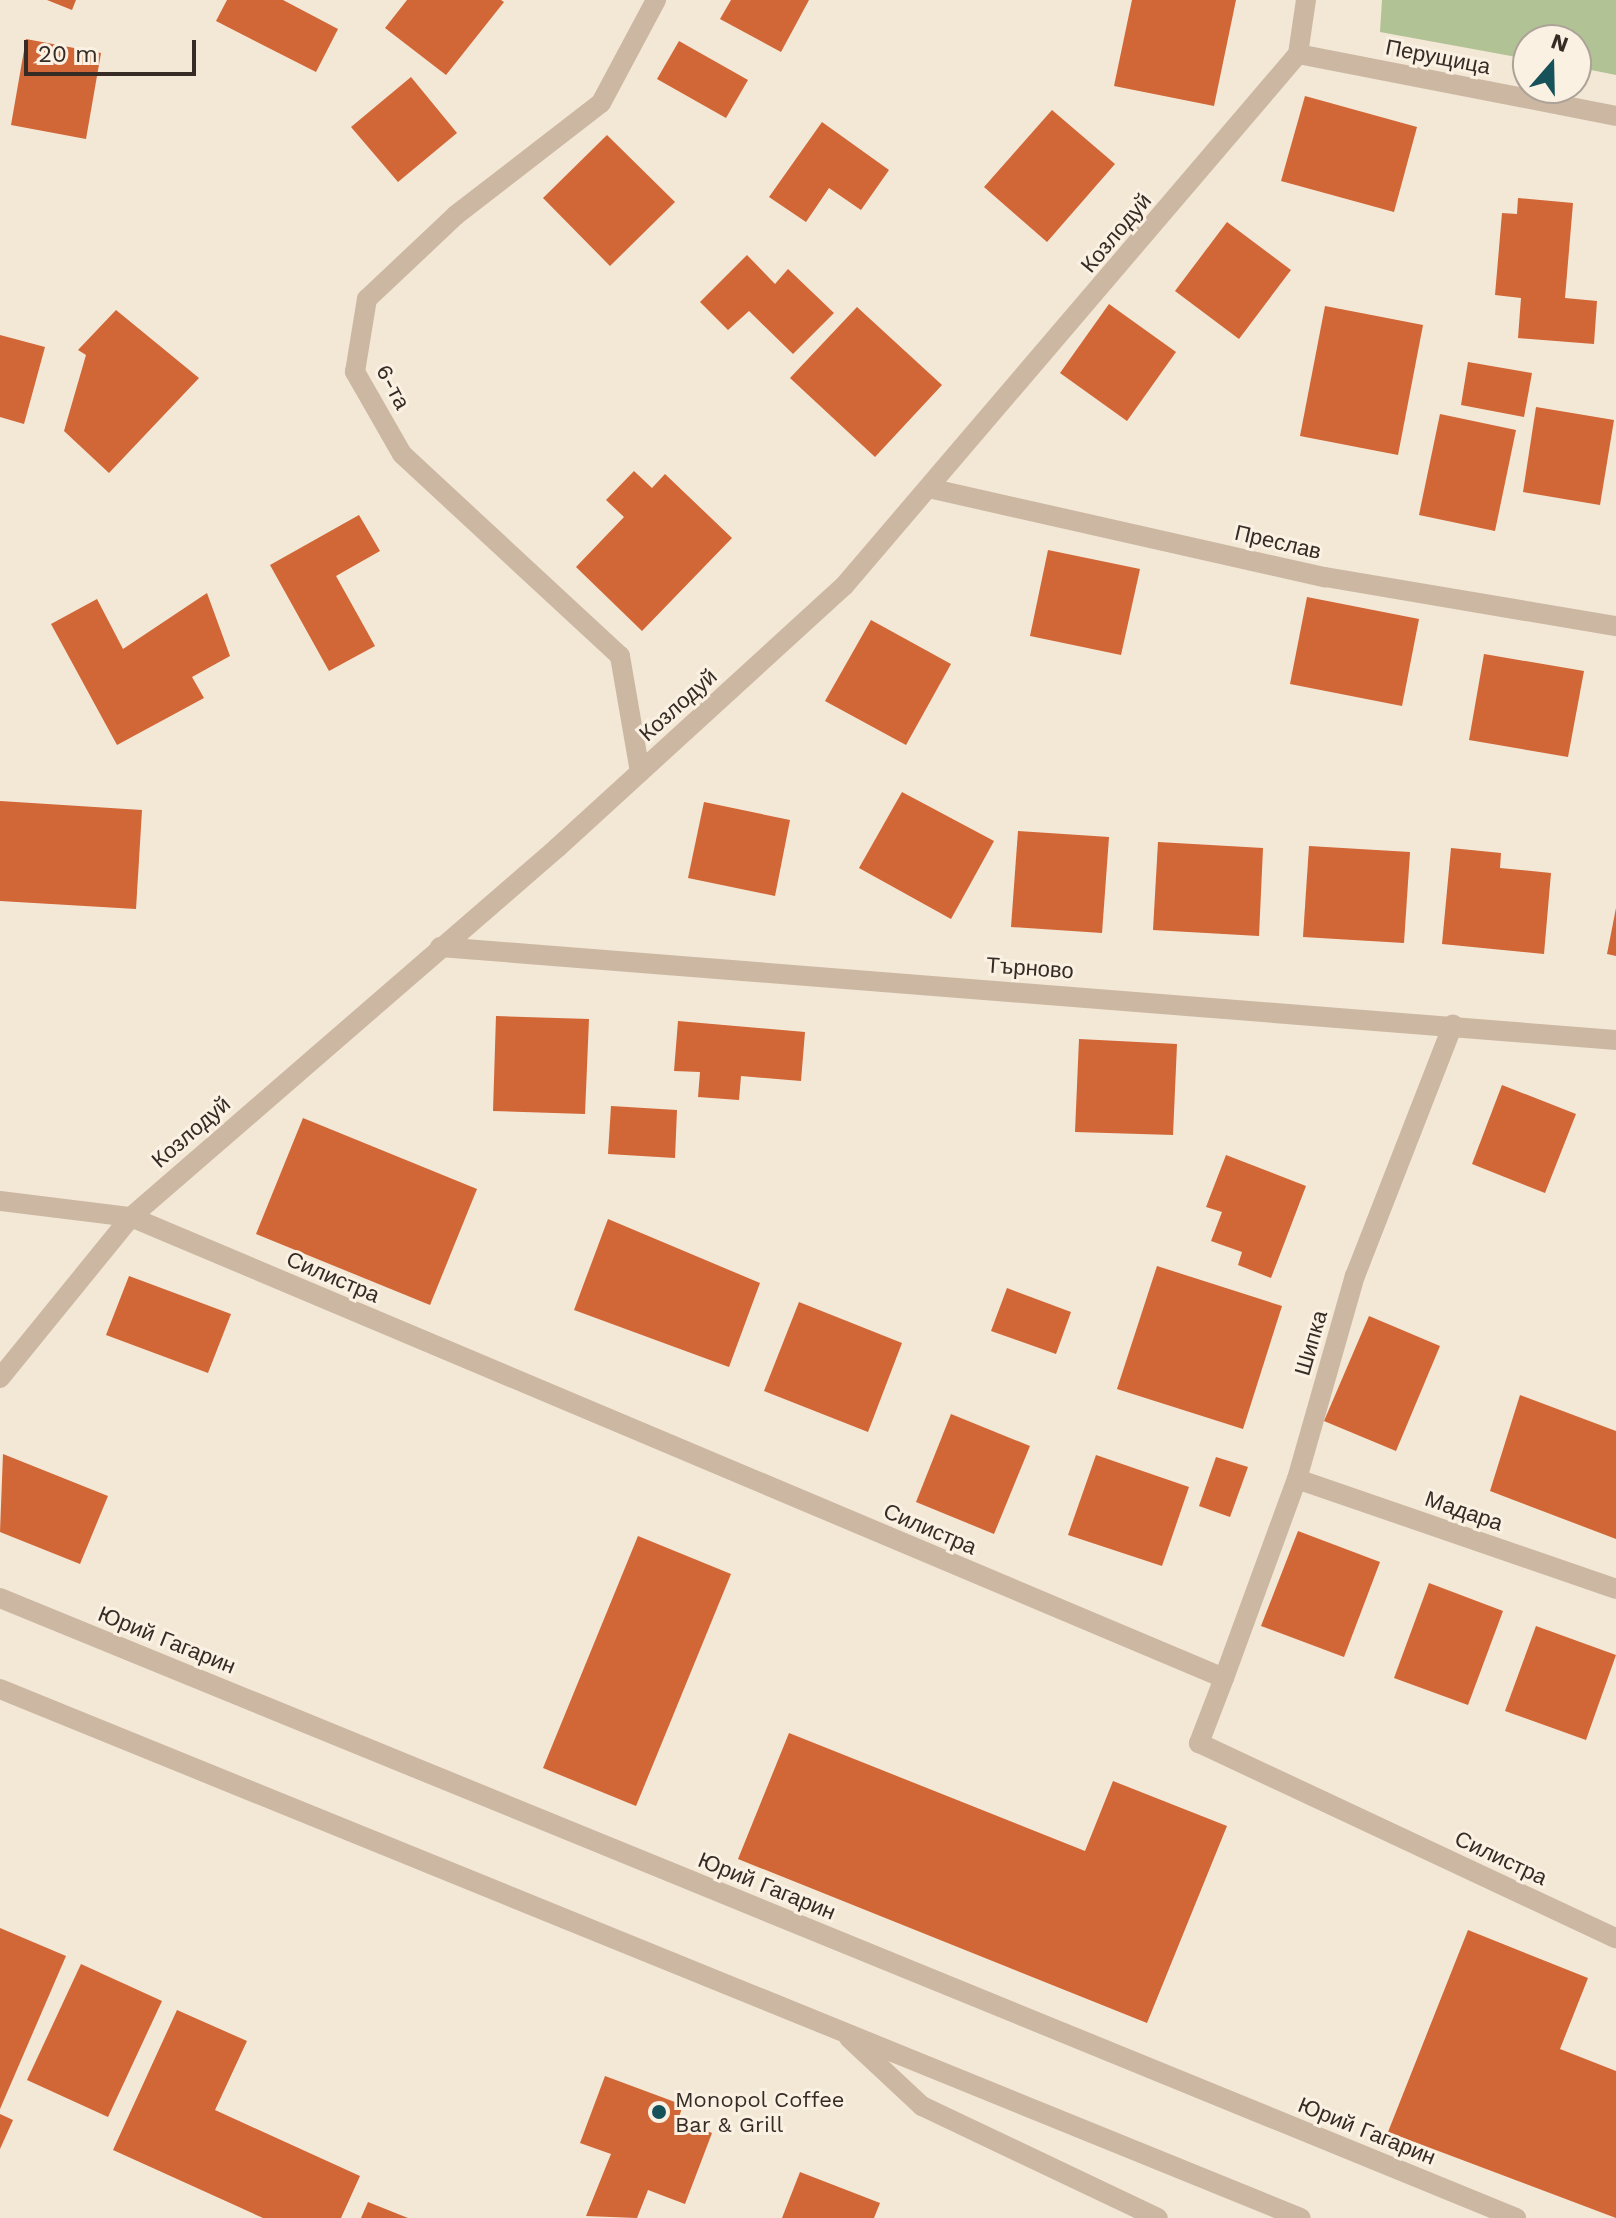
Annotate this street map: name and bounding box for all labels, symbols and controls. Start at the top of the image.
scale bar [28,24,200,74]
north arrow [1512,24,1592,104]
text: N [1548,28,1572,57]
street label: Перущица [1383,34,1493,80]
text: 20 m [38,40,98,68]
street label: Козлодуй [1075,188,1157,278]
street label: 6-та [370,360,416,414]
street label: Преслав [1232,519,1324,565]
street label: Козлодуй [634,663,722,747]
street label: Търново [985,952,1075,984]
street label: Козлодуй [146,1091,236,1173]
street label: Силистра [282,1246,384,1308]
street label: Шипка [1289,1307,1333,1379]
street label: Мадара [1422,1485,1506,1537]
street label: Силистра [879,1498,981,1560]
street label: Юрий Гагарин [94,1600,240,1680]
street label: Силистра [1451,1825,1551,1891]
street label: Юрий Гагарин [694,1846,840,1926]
place label: Monopol Coffee Bar & Grill [675,2086,845,2138]
street label: Юрий Гагарин [1294,2091,1440,2171]
marker: Monopol Coffee Bar & Grill [650,2103,668,2121]

